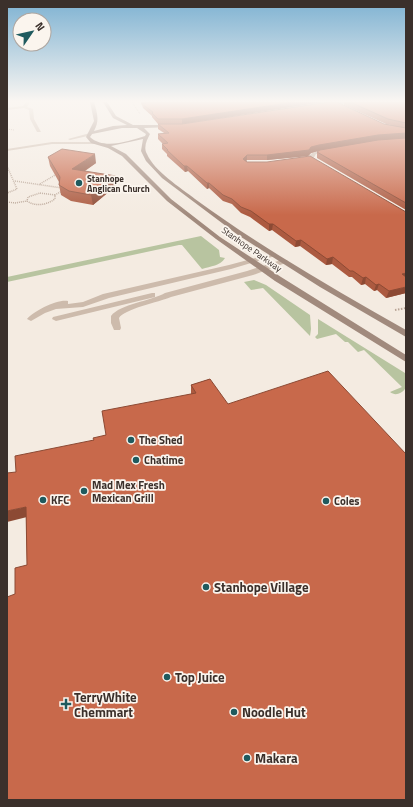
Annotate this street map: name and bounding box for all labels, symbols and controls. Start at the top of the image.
north arrow [12,12,52,52]
text: N [32,19,49,34]
place label: Stanhope Anglican Church [87,172,150,195]
marker: Stanhope Anglican Church [74,178,84,188]
street label: Stanhope Parkway [219,223,285,275]
place label: The Shed [139,432,183,448]
marker: The Shed [126,435,136,445]
place label: Chatime [144,452,184,468]
marker: Chatime [131,455,141,465]
place label: Mad Mex Fresh Mexican Grill [92,477,165,506]
marker: Mad Mex Fresh Mexican Grill [79,486,89,496]
place label: KFC [51,492,69,508]
place label: Coles [334,493,360,509]
marker: KFC [38,495,48,505]
marker: Coles [321,496,331,506]
place label: Stanhope Village [214,577,309,597]
marker: Stanhope Village [201,582,211,592]
place label: Top Juice [175,667,225,687]
marker: Top Juice [162,672,172,682]
place label: TerryWhite Chemmart [74,687,137,722]
marker: TerryWhite Chemmart [61,699,71,709]
place label: Noodle Hut [242,702,306,722]
marker: Noodle Hut [229,707,239,717]
place label: Makara [255,748,298,768]
marker: Makara [242,753,252,763]

